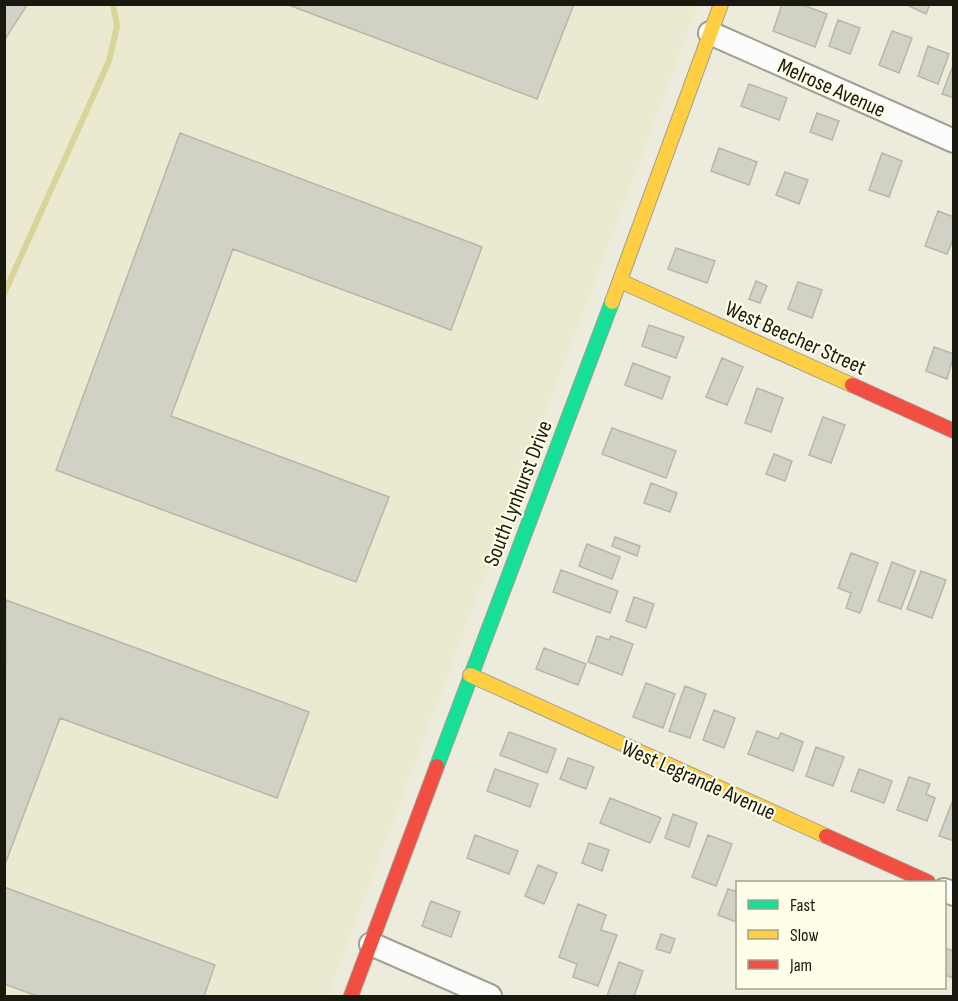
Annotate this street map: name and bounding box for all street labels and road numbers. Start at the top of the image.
street label: Melrose Avenue [773,53,889,124]
street label: West Beecher Street [721,295,870,382]
street label: South Lynhurst Drive [478,417,559,570]
street label: West Legrande Avenue [617,734,780,826]

